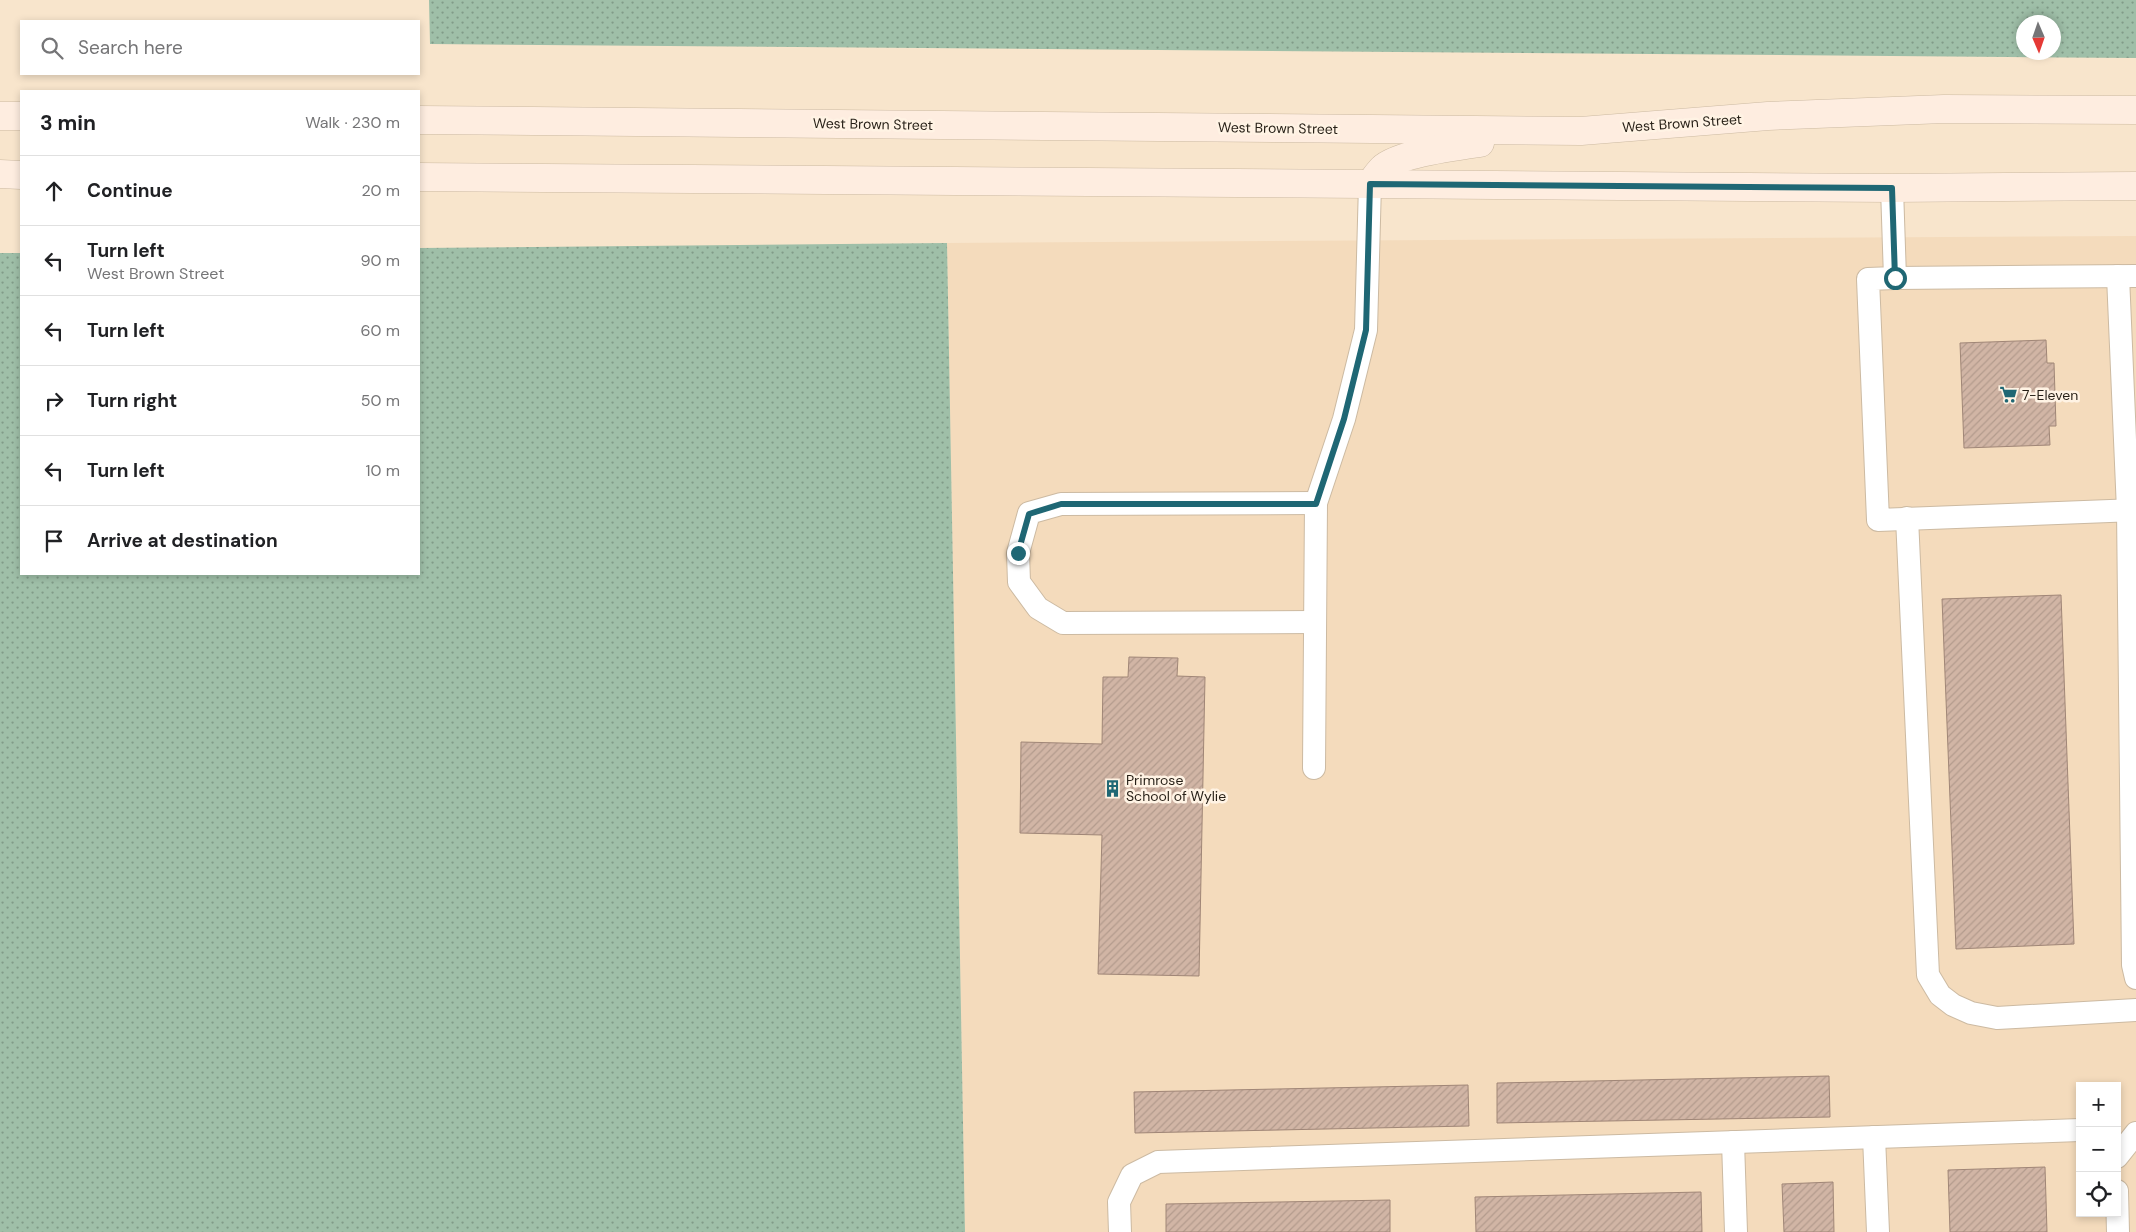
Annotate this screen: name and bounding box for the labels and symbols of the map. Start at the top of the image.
north arrow [2016,15,2061,60]
street label: West Brown Street [1621,110,1743,136]
street label: West Brown Street [813,114,933,134]
street label: West Brown Street [1218,118,1338,138]
route start [1884,267,1907,290]
supermarket icon: 7-Eleven [1998,385,2018,405]
place label: 7-Eleven [2022,386,2078,404]
route end [1007,542,1030,565]
place label: Primrose School of Wylie [1126,771,1226,805]
building icon: Primrose School of Wylie [1102,778,1122,798]

